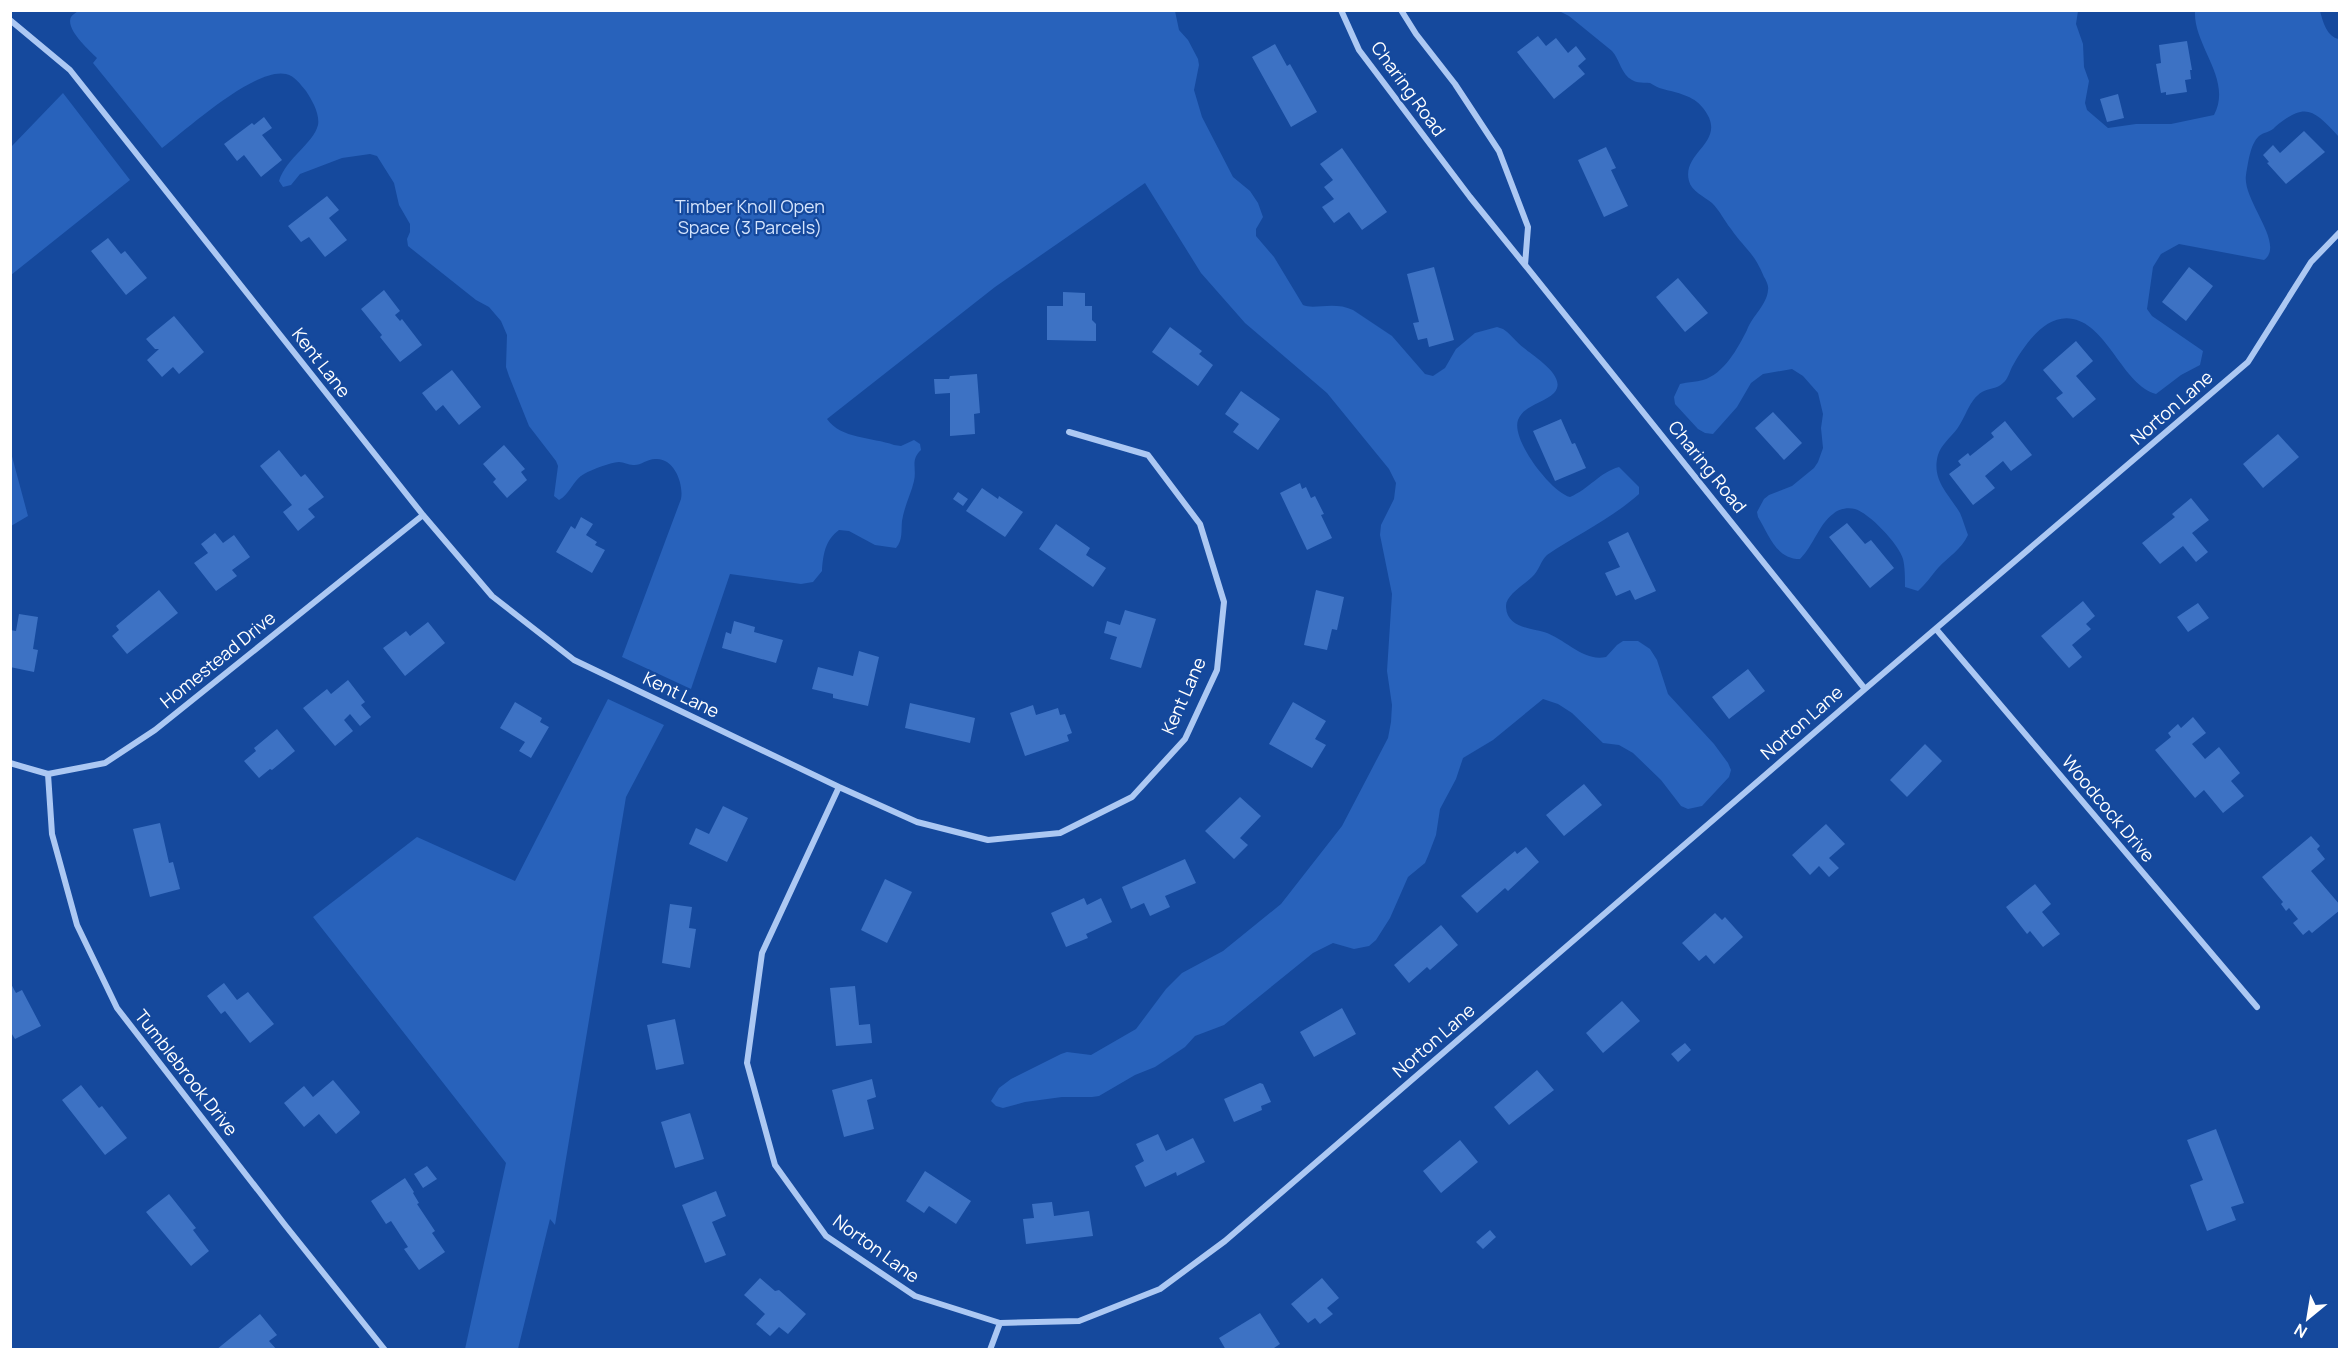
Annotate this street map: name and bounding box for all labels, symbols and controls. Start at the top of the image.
street label: Charing Road [1366,36,1451,141]
park label: Timber Knoll Open Space (3 Parcels) [675,194,825,239]
street label: Kent Lane [287,323,357,402]
street label: Norton Lane [2125,365,2218,450]
street label: Charing Road [1663,415,1752,517]
street label: Homestead Drive [155,605,280,713]
street label: Kent Lane [1155,653,1211,738]
street label: Kent Lane [639,665,724,723]
street label: Norton Lane [1755,680,1848,765]
street label: Woodcock Drive [2057,750,2161,867]
street label: Norton Lane [1387,998,1480,1083]
street label: Tumblebrook Drive [130,1004,244,1140]
street label: Norton Lane [828,1209,925,1288]
north arrow [2278,1288,2338,1348]
text: N [2290,1319,2311,1343]

